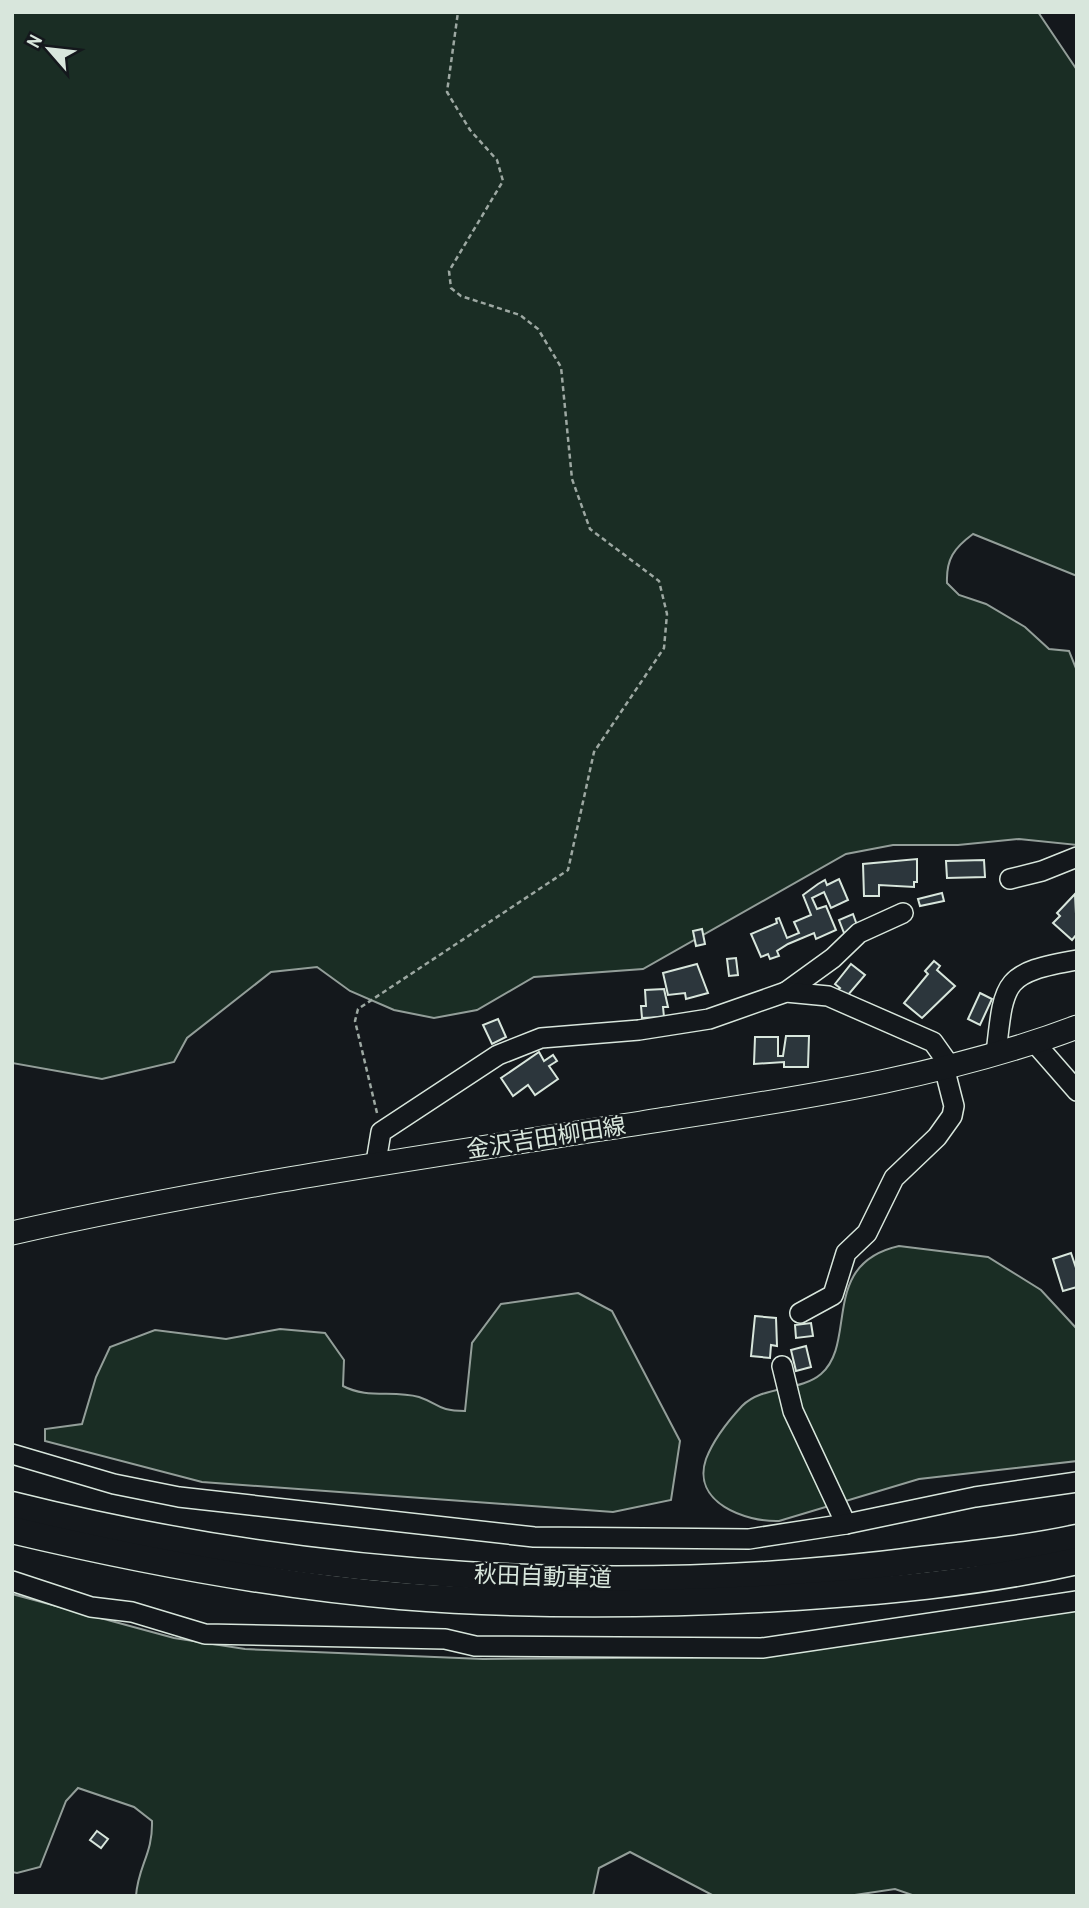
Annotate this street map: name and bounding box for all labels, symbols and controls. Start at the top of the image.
north arrow [14,14,84,84]
text: N [20,30,48,52]
street label: 金沢吉田柳田線 [464,1109,628,1165]
street label: 秋田自動車道 [474,1558,612,1594]

